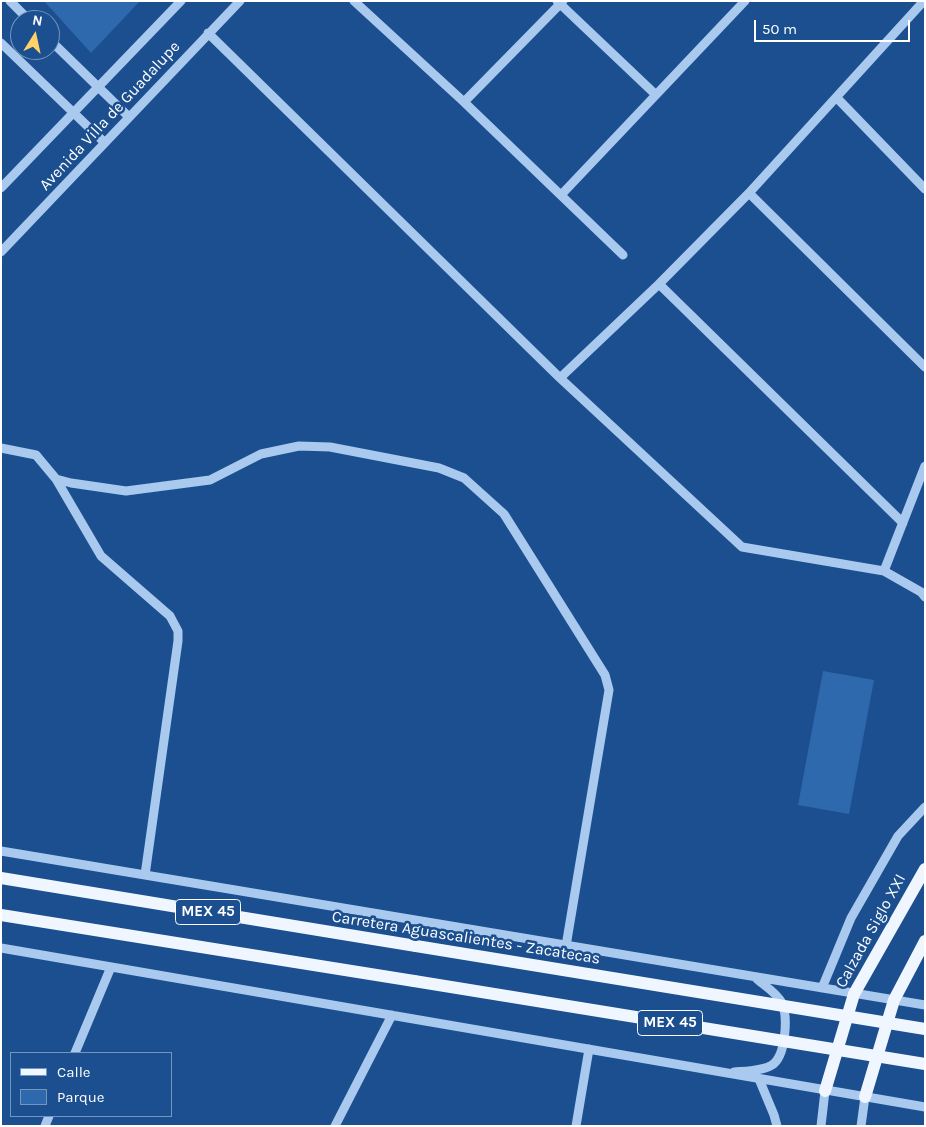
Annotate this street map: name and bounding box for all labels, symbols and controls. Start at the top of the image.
north arrow [10,10,60,60]
scale bar [756,10,912,42]
text: N [31,11,44,30]
text: 50 m [762,20,797,38]
street label: Avenida Villa de Guadalupe [36,37,184,195]
street label: Calzada Siglo XXI [832,871,910,991]
road number: MEX 45 [176,900,240,924]
street label: Carretera Aguascalientes - Zacatecas [331,907,601,969]
road number: MEX 45 [638,1010,702,1036]
legend [10,1052,172,1117]
text: Calle [57,1063,91,1081]
text: Parque [57,1088,105,1106]

